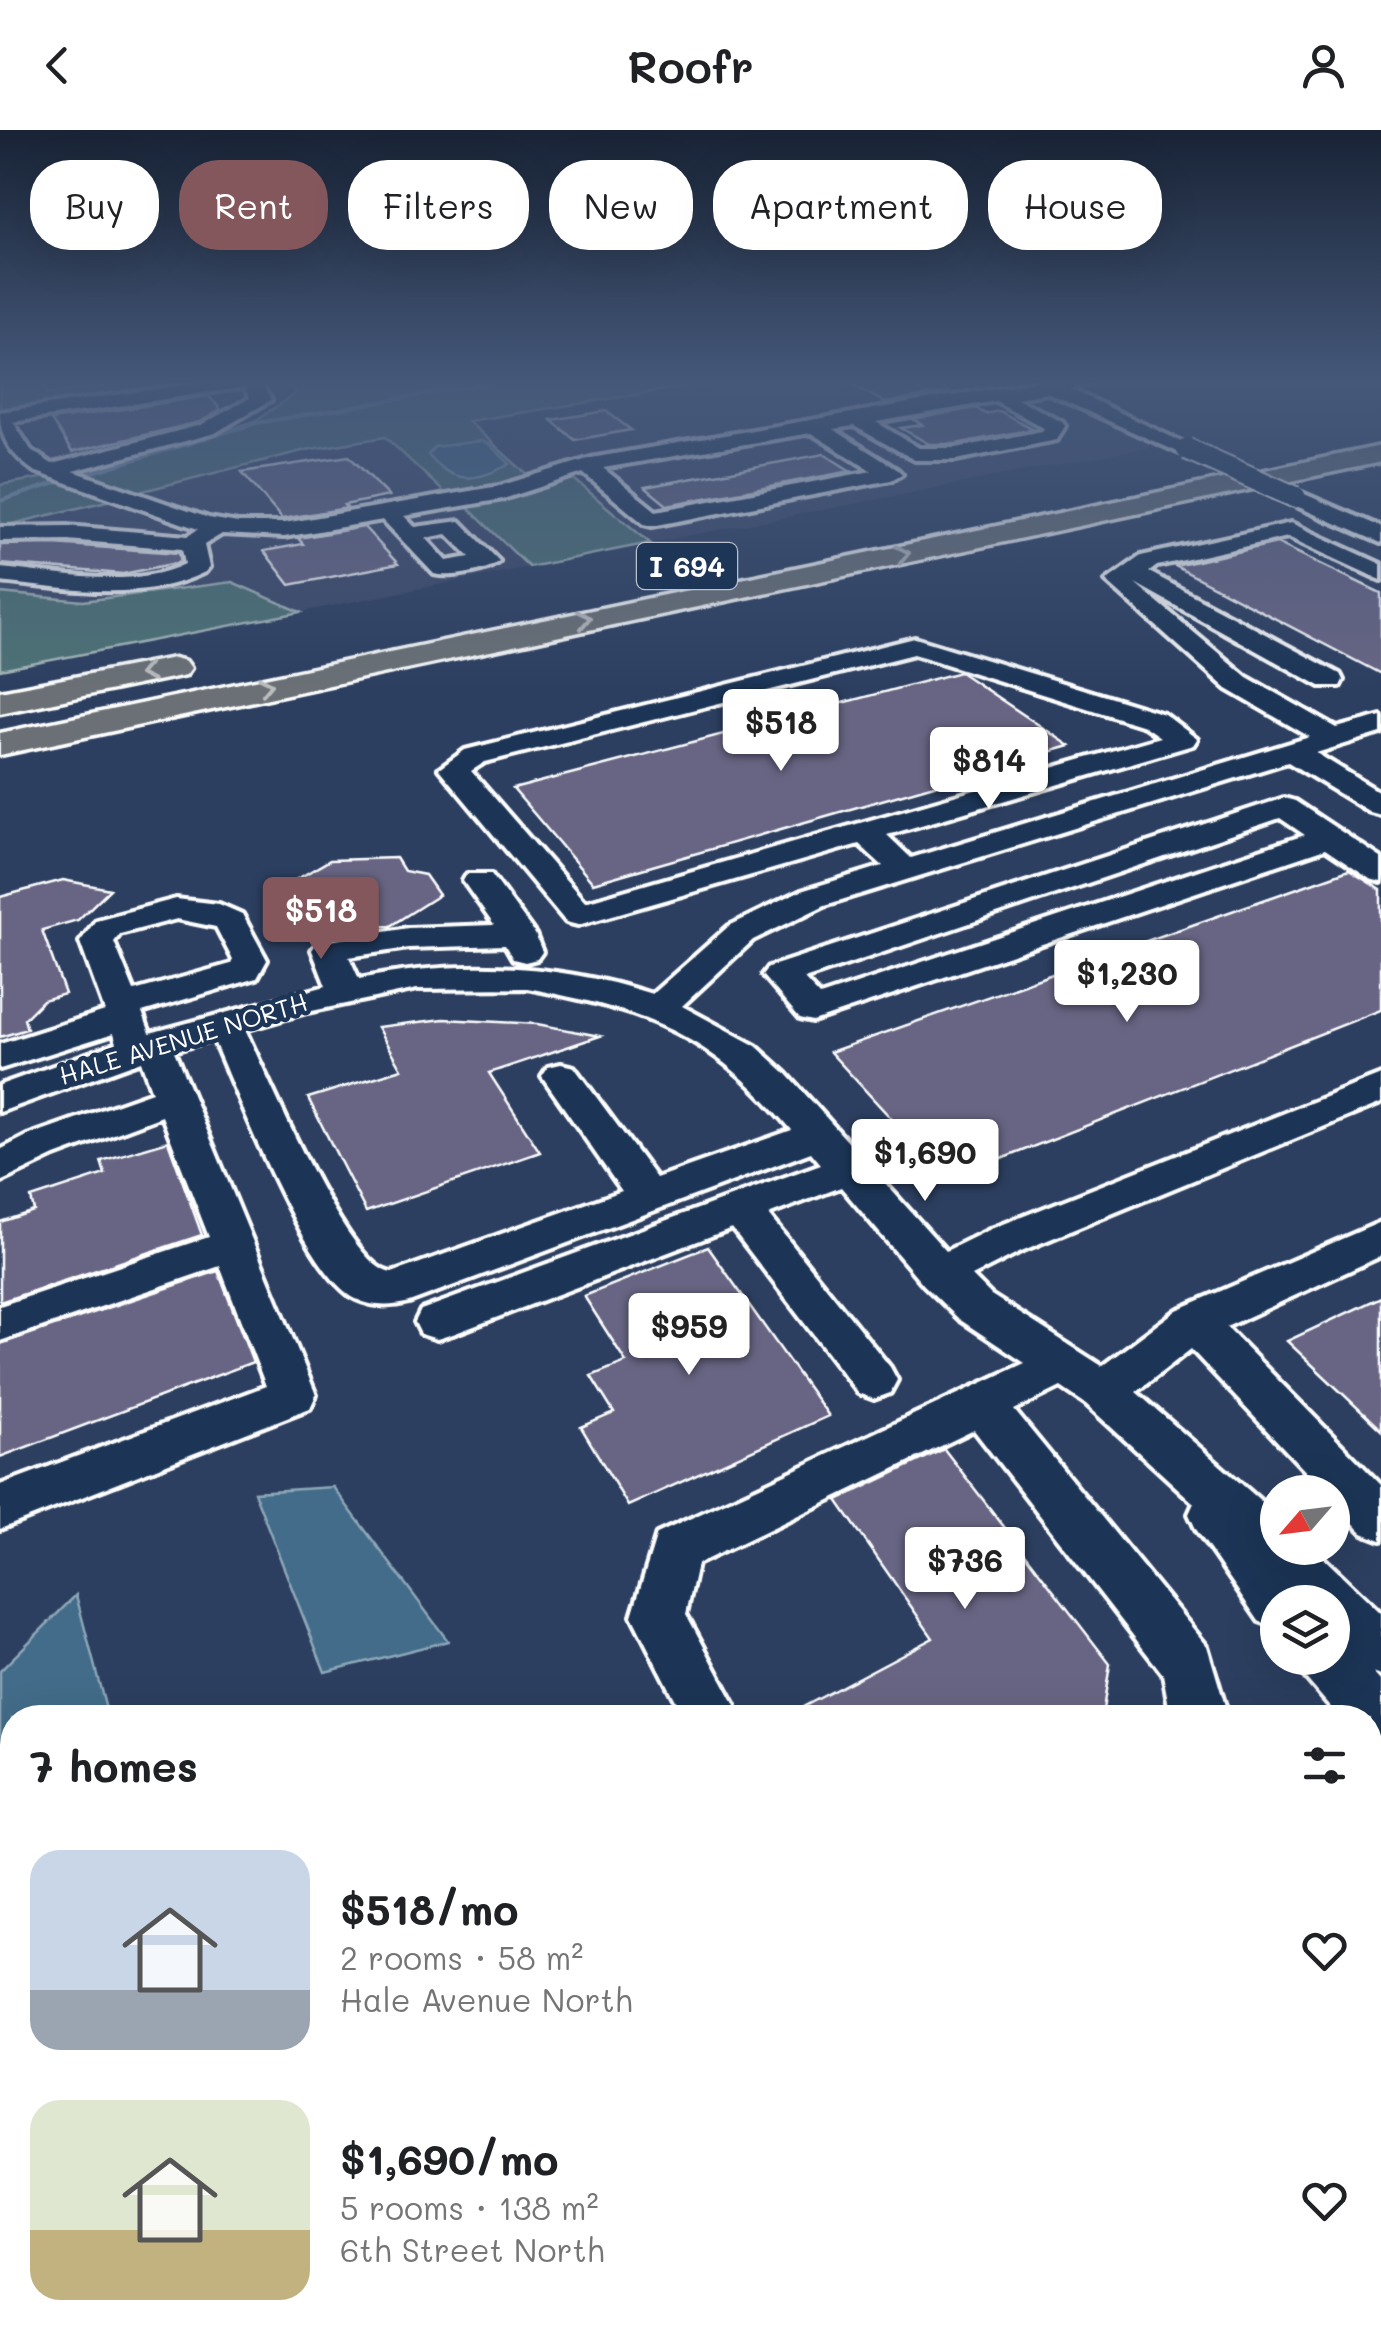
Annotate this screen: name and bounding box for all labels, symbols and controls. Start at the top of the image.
text: Roofr [627,36,754,94]
icon: back [30,38,85,93]
icon: person [1296,38,1351,93]
chip: Buy [30,160,159,250]
chip: Rent [179,160,328,250]
chip: Filters [348,160,529,250]
chip: New [549,160,693,250]
chip: Apartment [713,160,968,250]
chip: House [988,160,1162,250]
road number: I 694 [637,543,737,589]
one-way arrow [894,544,911,565]
one-way arrow [576,610,593,631]
one-way arrow [137,662,154,683]
one-way arrow [257,676,274,697]
pin: $518 [722,689,840,774]
text: $518 [745,700,817,742]
pin: $814 [930,727,1048,812]
text: $814 [952,738,1026,780]
pin: $518 [262,877,380,962]
text: $518 [285,888,357,930]
pin: $1,230 [1046,940,1208,1025]
text: $1,230 [1076,951,1178,993]
street label: HALE AVENUE NORTH [55,985,311,1091]
pin: $1,690 [844,1119,1006,1204]
text: $1,690 [874,1130,976,1172]
pin: $959 [630,1293,748,1378]
text: $959 [651,1304,727,1346]
north arrow [1260,1475,1350,1565]
map controls [1260,1475,1350,1675]
pin: $736 [906,1527,1024,1612]
text: $736 [927,1538,1003,1580]
button: layers [1260,1585,1350,1675]
text: 7 homes [30,1738,198,1793]
icon: filters [1297,1738,1352,1793]
text: $518/mo [340,1881,519,1936]
icon: home [110,1890,230,2010]
icon: heart [1297,1923,1352,1978]
text: 2 rooms · 58 m² [340,1936,583,1978]
text: Hale Avenue North [340,1978,633,2020]
text: $1,690/mo [340,2131,558,2186]
icon: home [110,2140,230,2260]
icon: heart [1297,2173,1352,2228]
text: 5 rooms · 138 m² [340,2186,599,2228]
text: 6th Street North [340,2228,605,2270]

